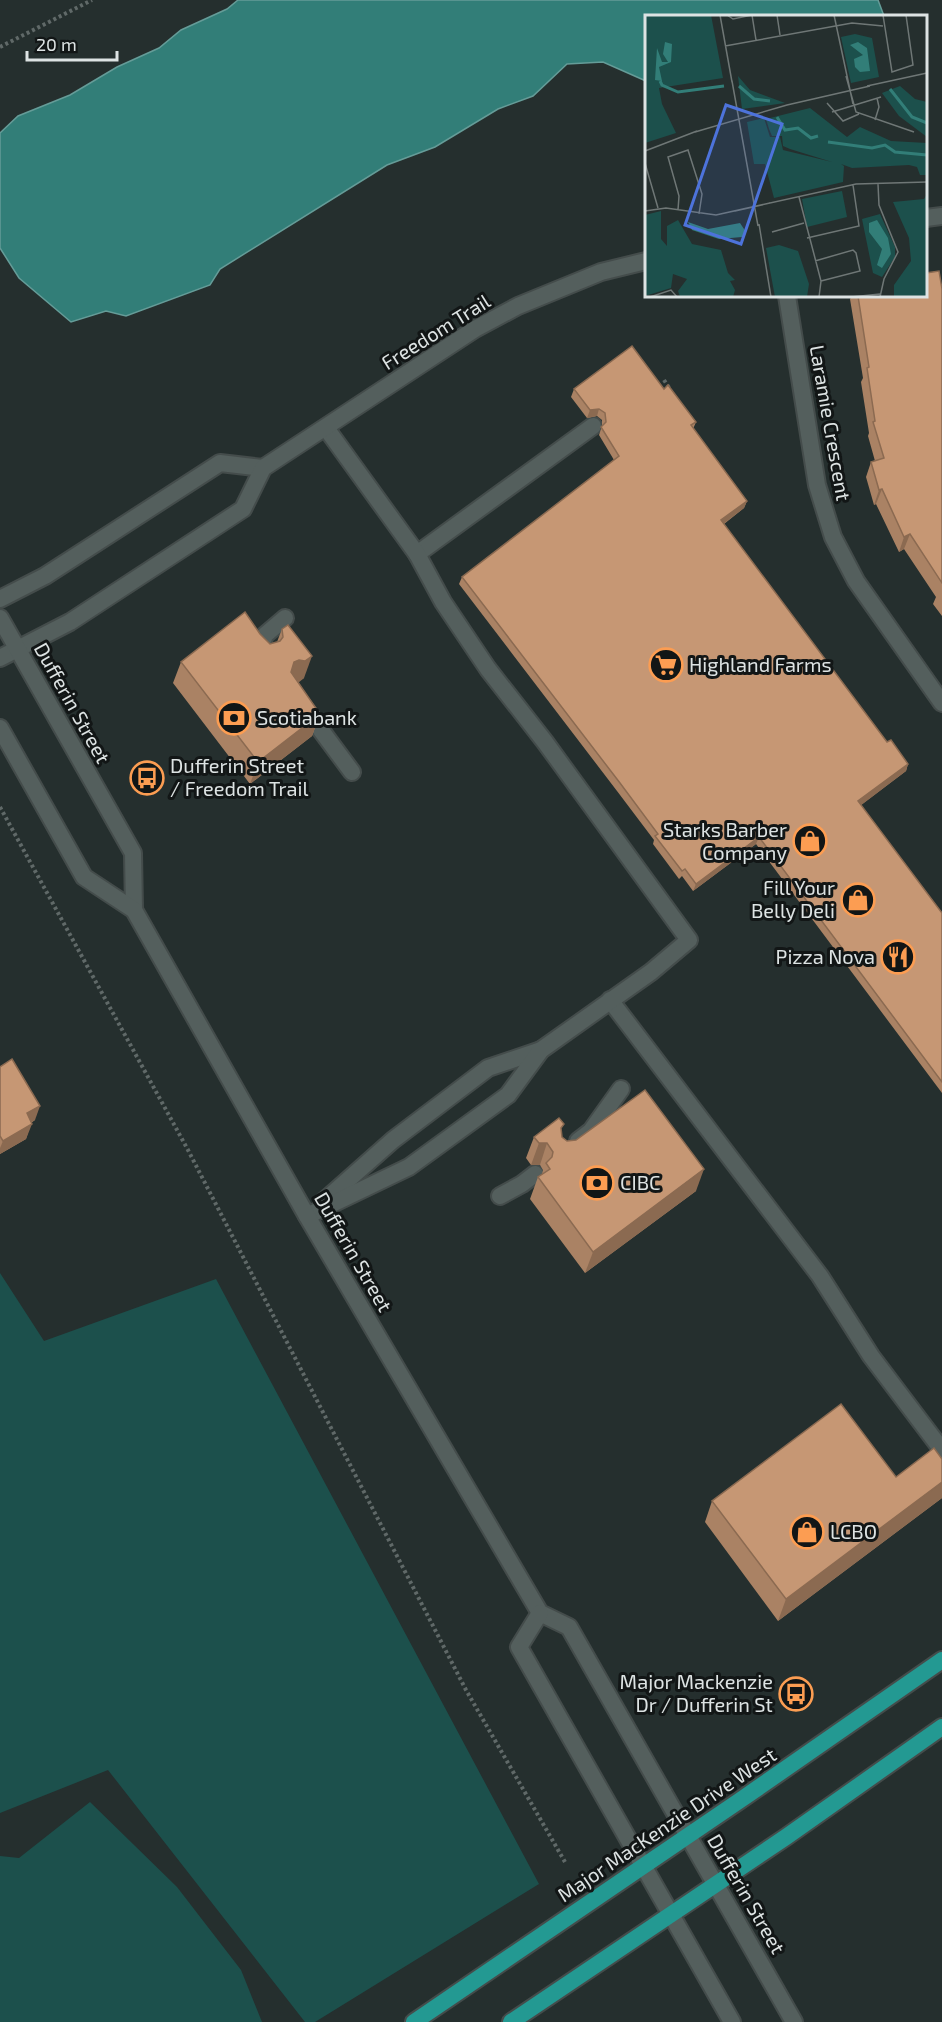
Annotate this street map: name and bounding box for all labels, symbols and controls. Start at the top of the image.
inset map [645,15,927,297]
scale bar [27,24,117,62]
text: 20 m [36,33,77,55]
street label: Freedom Trail [377,288,494,374]
street label: Laramie Crescent [805,343,857,503]
street label: Dufferin Street [30,638,116,767]
supermarket icon: Highland Farms [648,647,684,683]
place label: Highland Farms [689,652,832,676]
bank icon: Scotiabank [216,700,252,736]
place label: Scotiabank [257,705,357,729]
place label: Dufferin Street / Freedom Trail [170,753,309,800]
bus stop icon: Dufferin Street / Freedom Trail [129,760,165,796]
place label: Starks Barber Company [663,817,787,864]
shop icon: Starks Barber Company [792,823,828,859]
place label: Fill Your Belly Deli [751,875,835,922]
shop icon: Fill Your Belly Deli [840,882,876,918]
restaurant icon: Pizza Nova [880,939,916,975]
place label: Pizza Nova [776,944,875,968]
bank icon: CIBC [579,1165,615,1201]
place label: CIBC [620,1170,660,1194]
street label: Dufferin Street [310,1187,398,1316]
shop icon: LCBO [789,1514,825,1550]
place label: LCBO [830,1519,877,1543]
place label: Major Mackenzie Dr / Dufferin St [620,1669,773,1716]
bus stop icon: Major Mackenzie Dr / Dufferin St [778,1676,814,1712]
street label: Major MacKenzie Drive West [553,1742,781,1906]
street label: Dufferin Street [703,1829,791,1958]

